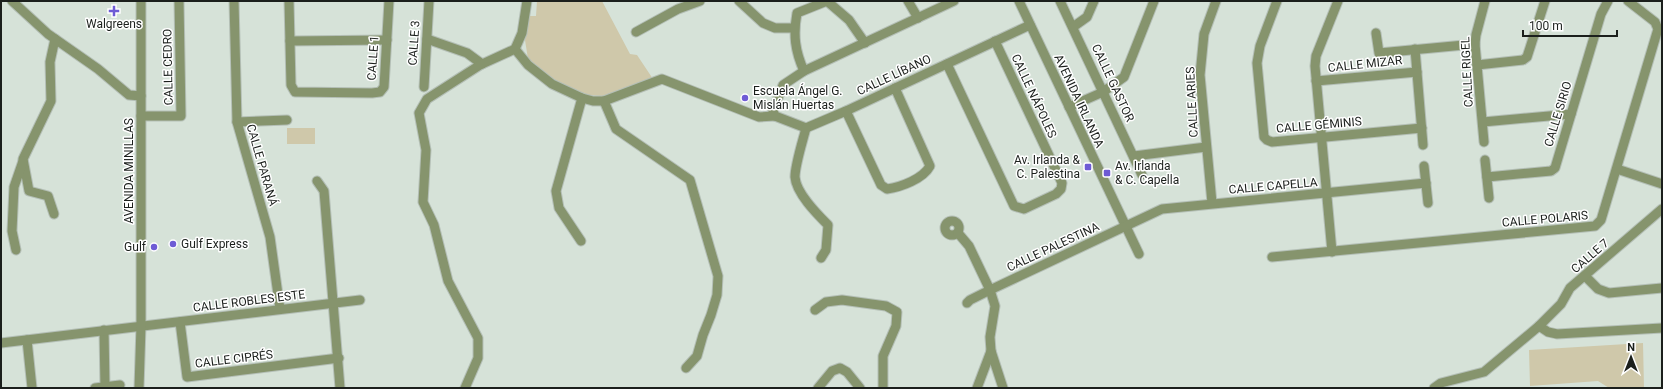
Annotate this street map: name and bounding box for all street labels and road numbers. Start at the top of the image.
street label: CALLE 3 [405,20,423,66]
street label: CALLE CEDRO [160,29,176,105]
street label: CALLE 1 [364,35,382,81]
street label: CALLE RIGEL [1458,36,1476,108]
street label: CALLE GASTOR [1089,42,1137,125]
street label: CALLE LÍBANO [854,51,933,98]
street label: CALLE NÁPOLES [1008,51,1060,140]
street label: AVENIDA IRLANDA [1051,52,1107,150]
street label: CALLE MIZAR [1327,53,1403,75]
street label: CALLE ARIES [1183,66,1201,138]
street label: CALLE SIRIO [1541,80,1575,148]
street label: CALLE GÉMINIS [1275,113,1362,136]
street label: AVENIDA MINILLAS [122,118,136,224]
street label: CALLE PARANÁ [244,122,281,208]
street label: CALLE CAPELLA [1228,175,1318,197]
street label: CALLE POLARIS [1501,208,1589,230]
street label: CALLE PALESTINA [1005,219,1102,275]
street label: CALLE 7 [1568,236,1612,276]
street label: CALLE ROBLES ESTE [192,287,306,315]
street label: CALLE CIPRÉS [194,346,274,371]

